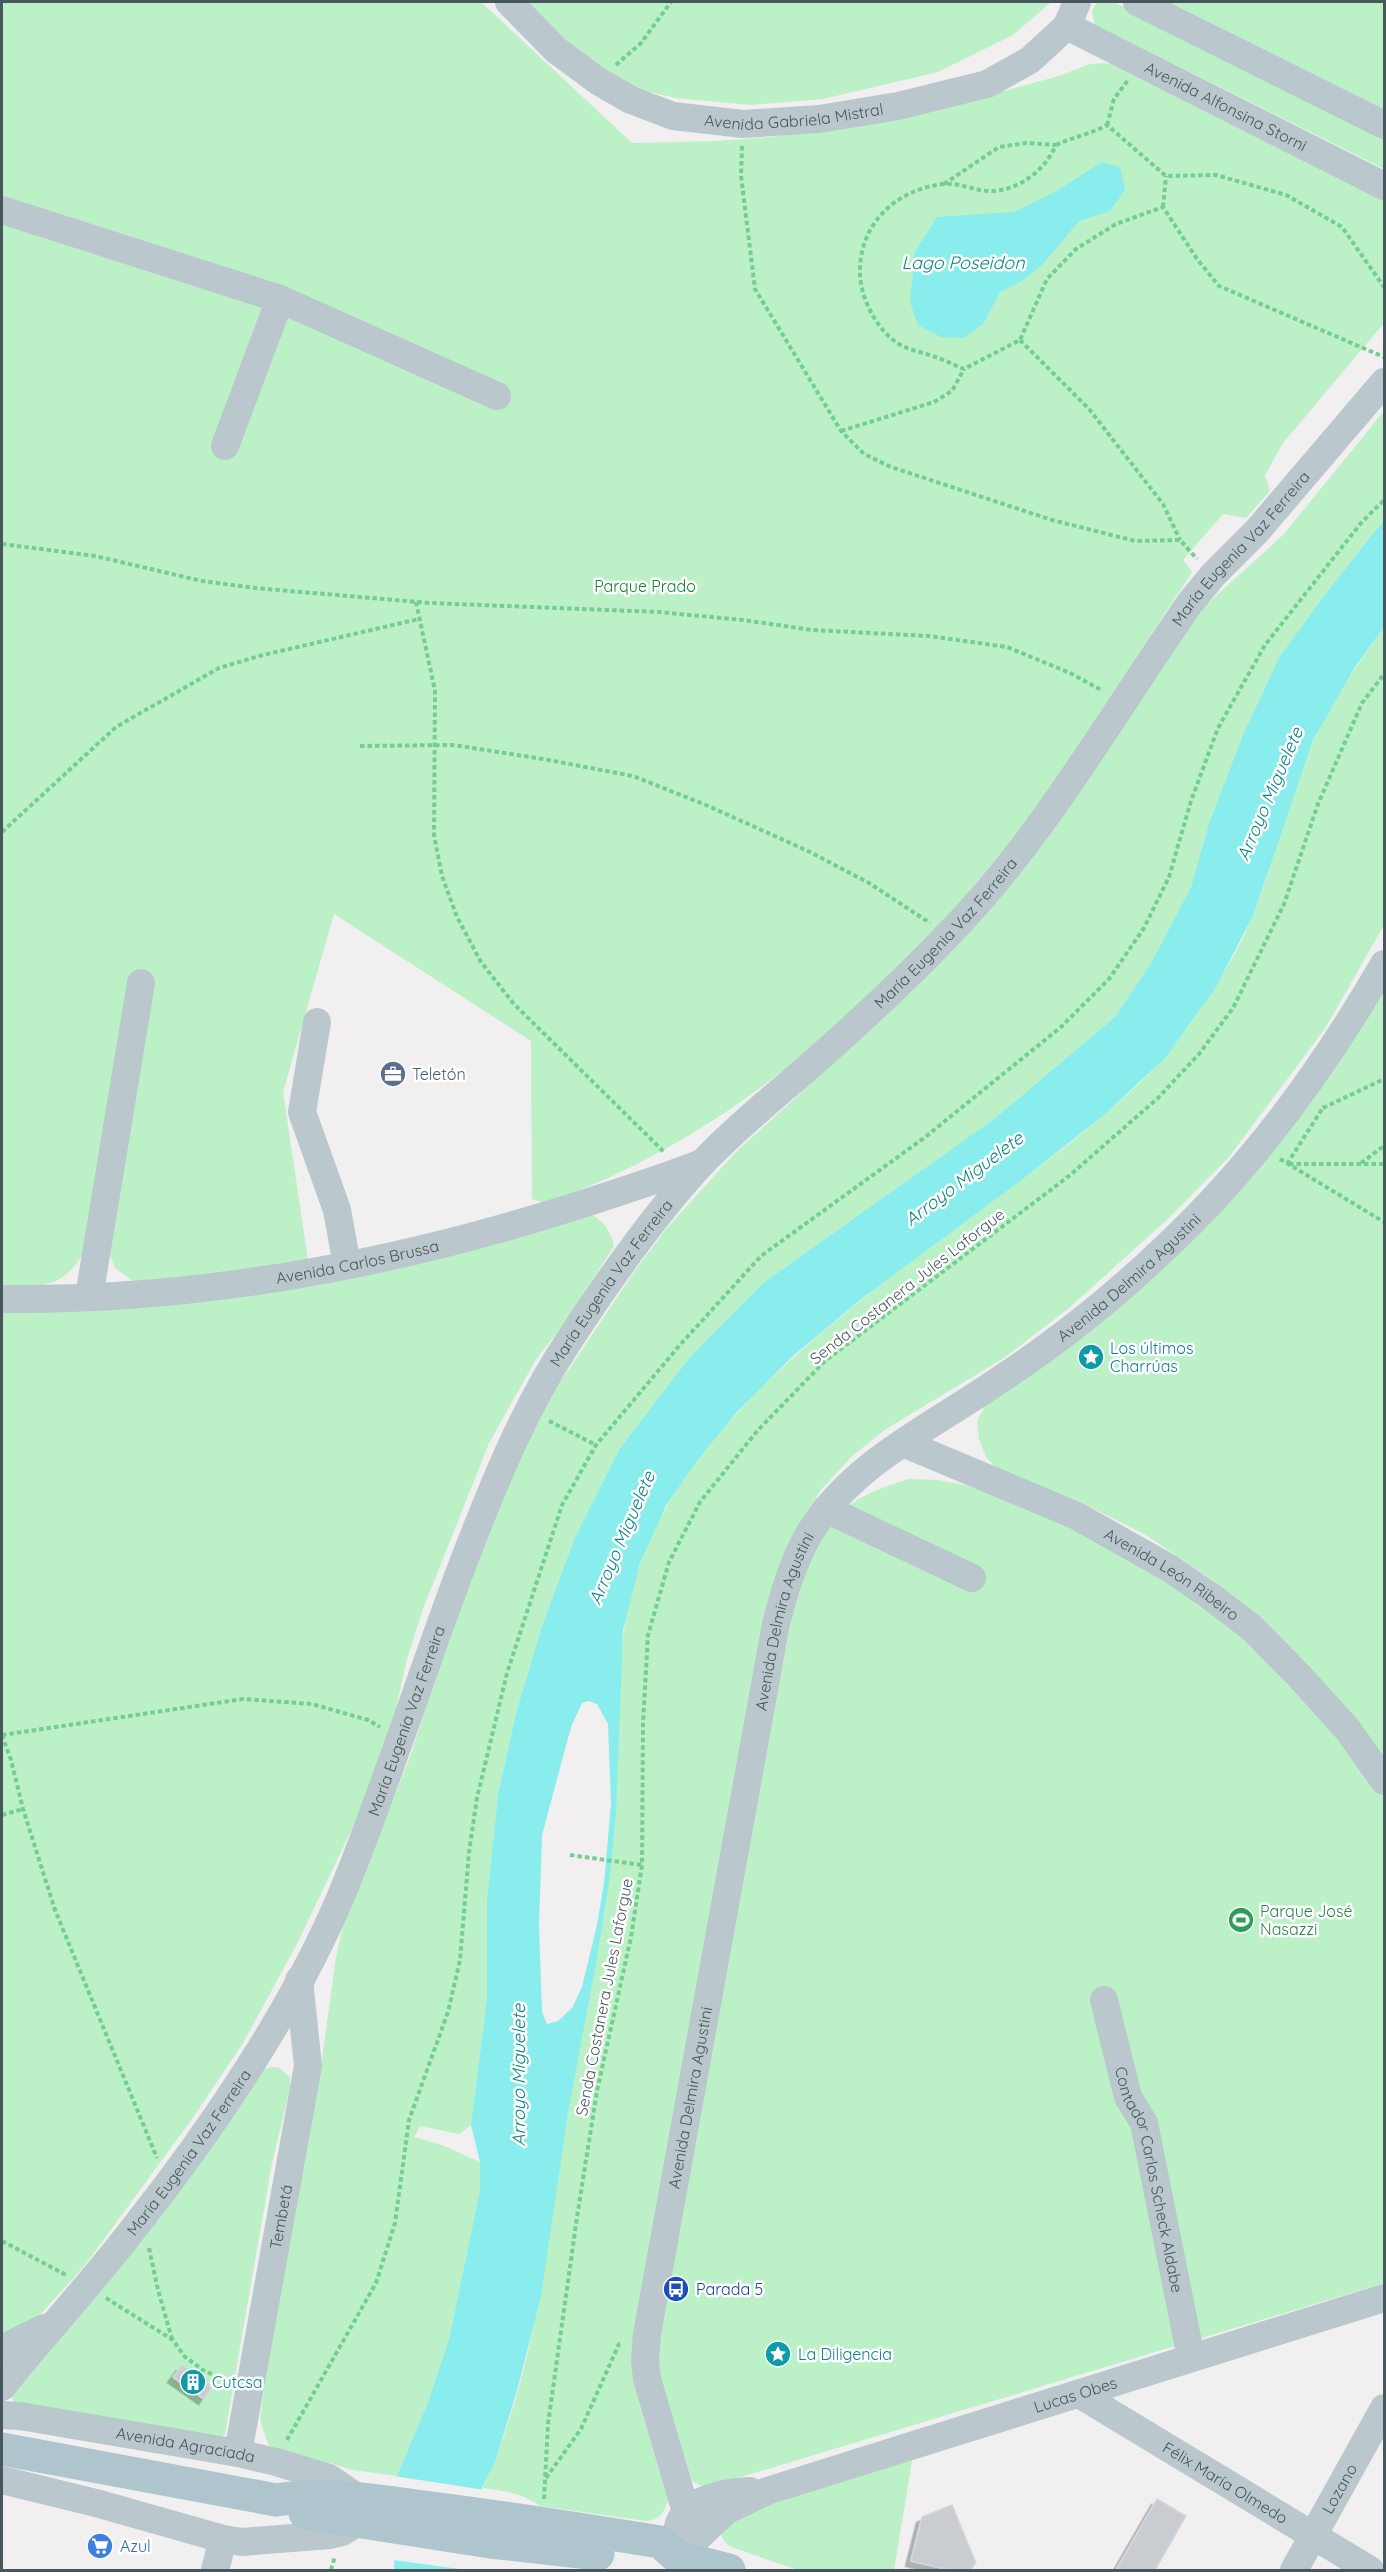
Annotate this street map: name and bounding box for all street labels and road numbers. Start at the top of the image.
street label: Avenida Alfonsina Storni [1141,57,1310,155]
street label: Avenida Gabriela Mistral [703,99,885,134]
street label: María Eugenia Vaz Ferreira [1167,467,1314,630]
street label: María Eugenia Vaz Ferreira [870,853,1021,1013]
street label: María Eugenia Vaz Ferreira [545,1195,677,1370]
street label: Senda Costanera Jules Laforgue [806,1204,1008,1368]
street label: Avenida Delmira Agustini [1053,1209,1205,1346]
street label: Avenida Carlos Brussa [274,1235,441,1288]
street label: Avenida León Ribeiro [1101,1524,1243,1625]
street label: Avenida Delmira Agustini [750,1528,818,1712]
street label: María Eugenia Vaz Ferreira [363,1623,449,1819]
street label: Senda Costanera Jules Laforgue [571,1876,637,2118]
street label: Avenida Delmira Agustini [664,2005,716,2190]
street label: Contador Carlos Scheck Aldabe [1111,2064,1188,2294]
street label: María Eugenia Vaz Ferreira [122,2066,255,2239]
street label: Tembetá [265,2183,296,2251]
street label: Lucas Obes [1031,2372,1119,2417]
street label: Avenida Agraciada [115,2422,257,2467]
street label: Félix María Olmedo [1159,2437,1292,2528]
street label: Lozano [1317,2460,1361,2517]

